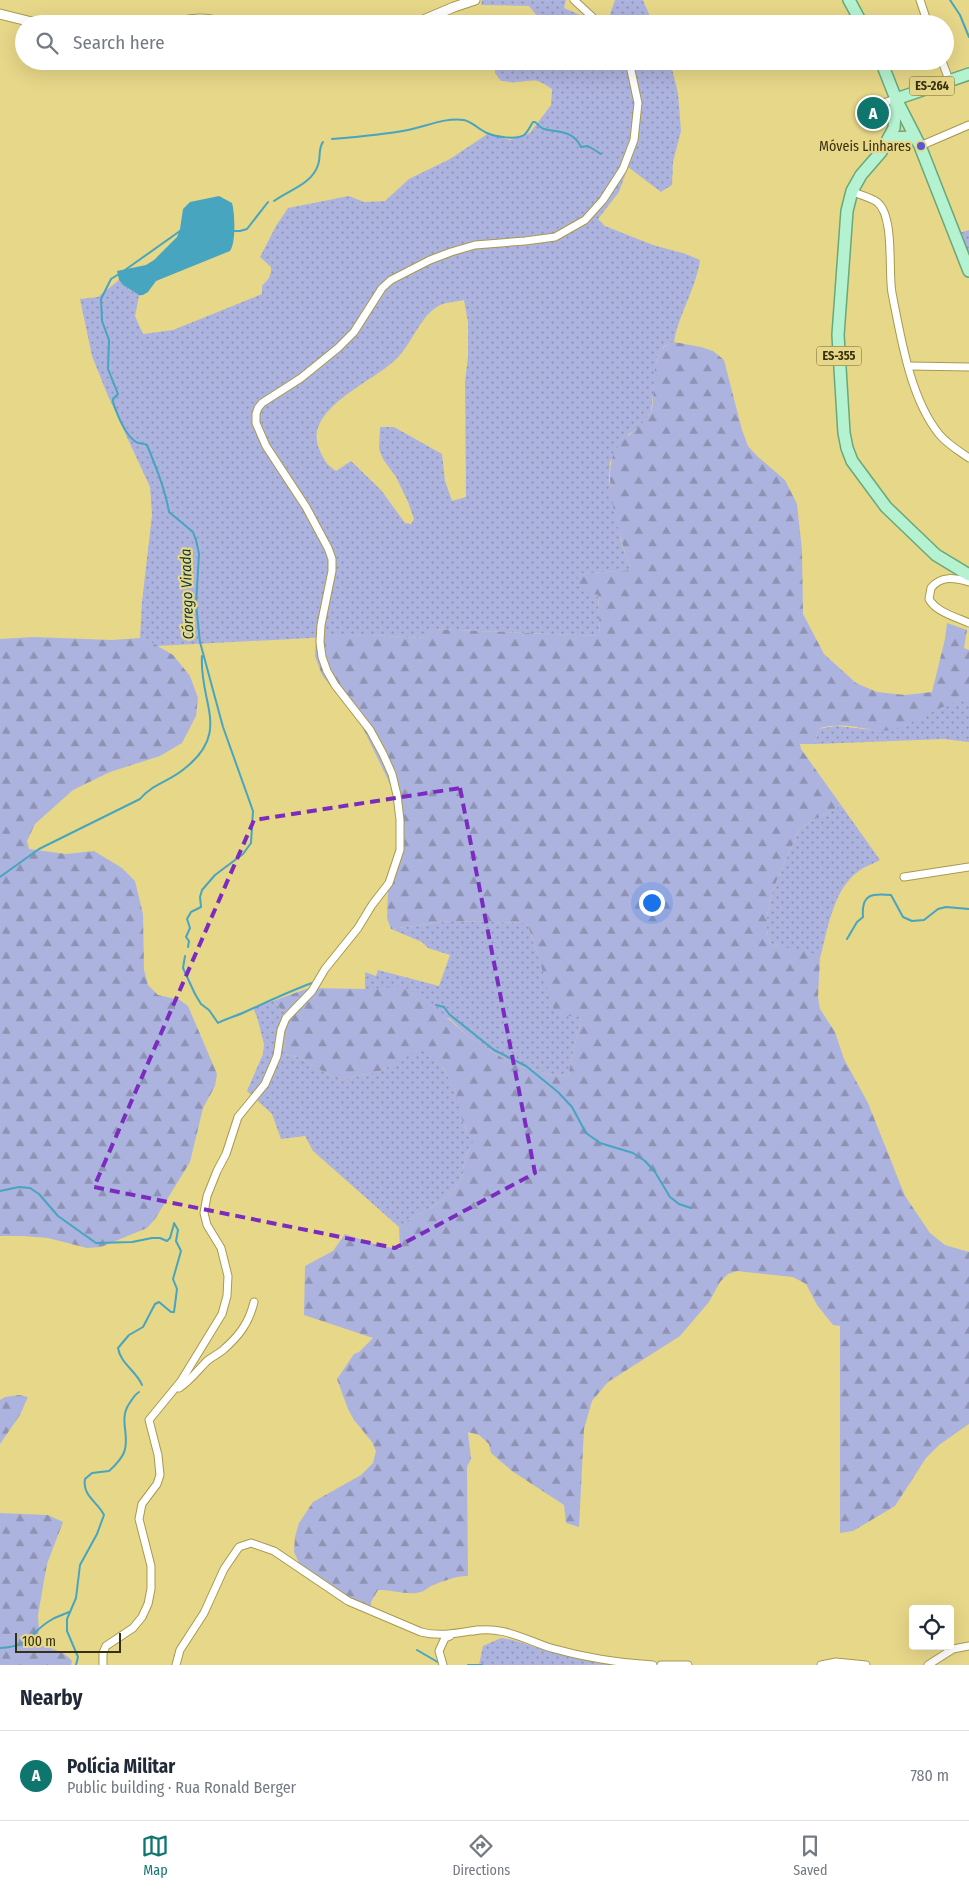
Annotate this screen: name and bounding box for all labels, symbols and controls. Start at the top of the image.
search box [15,15,954,70]
icon: search [33,29,61,57]
text: Search here [73,31,165,54]
road number: ES-264 [910,76,954,95]
pin: A [857,94,889,132]
place label: Móveis Linhares [819,138,911,155]
marker: Móveis Linhares [915,140,927,152]
road number: ES-355 [816,346,862,366]
water label: Córrego Virada [176,548,198,640]
your location [639,890,665,916]
map controls [909,1605,954,1650]
button: locate [909,1605,954,1650]
scale bar [15,1630,121,1653]
text: 100 m [22,1633,56,1650]
text: Nearby [20,1685,82,1711]
text: Polícia Militar [67,1755,175,1778]
text: A [32,1766,40,1785]
text: 780 m [910,1766,949,1785]
text: Public building · Rua Ronald Berger [67,1778,296,1797]
tab: Map [141,1832,169,1879]
tab: Directions [452,1832,510,1879]
tab: Saved [793,1832,828,1879]

